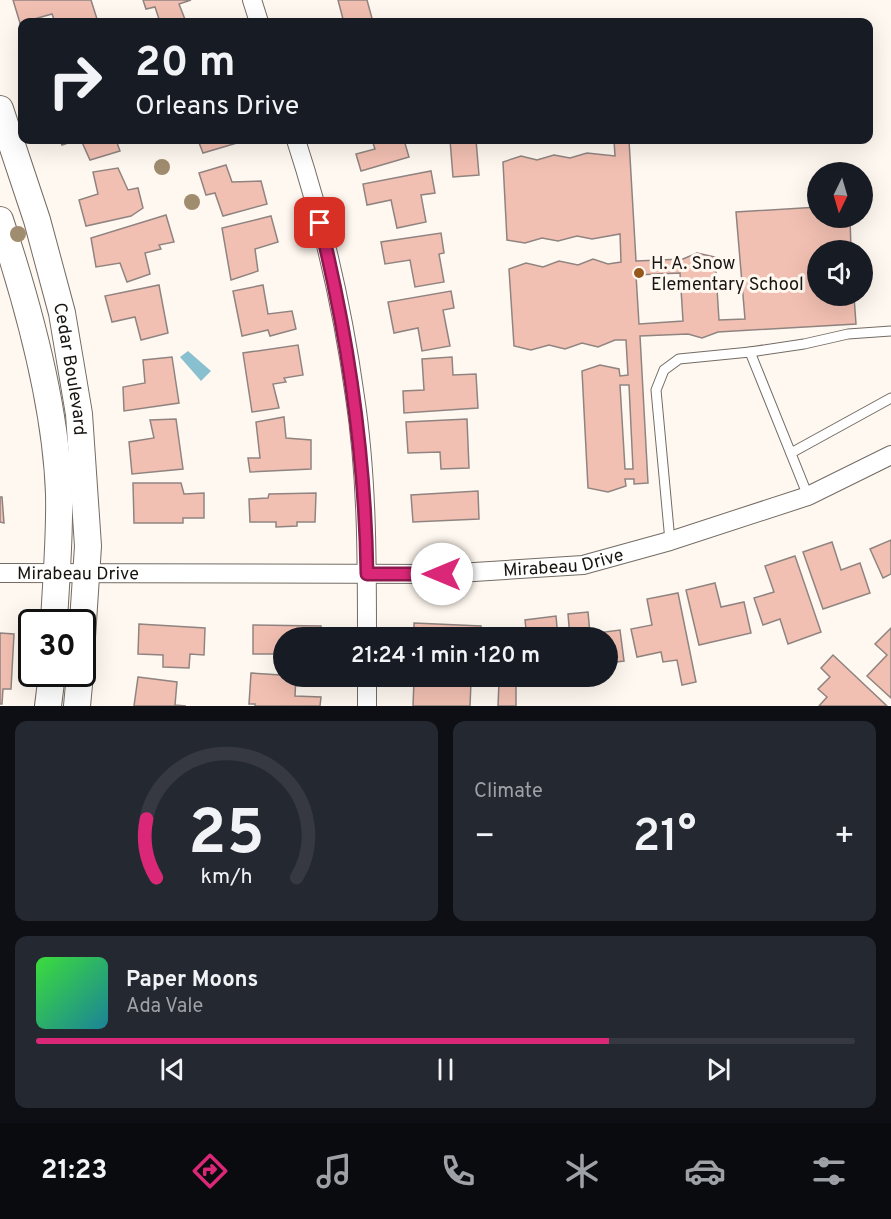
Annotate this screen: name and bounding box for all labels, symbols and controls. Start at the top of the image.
text: 20 m [135,38,236,91]
icon: right [36,42,114,120]
text: Orleans Drive [135,90,299,124]
north arrow [807,162,873,228]
map controls [807,162,873,306]
pin [294,197,345,248]
icon: arrive [303,206,336,239]
button: sound [807,240,873,306]
place label: H. A. Snow Elementary School [651,253,804,297]
marker: H. A. Snow Elementary School [632,266,646,280]
street label: Cedar Boulevard [47,300,90,436]
position arrow [410,542,474,606]
street label: Mirabeau Drive [502,544,627,583]
street label: Mirabeau Drive [17,563,139,586]
speed limit sign: 30 [18,609,96,687]
text: 21:24 · 1 min · 120 m [351,643,540,670]
text: Climate [474,779,543,805]
text: 25 [188,797,265,876]
text: 21° [633,810,696,867]
text: − [474,817,495,859]
text: + [834,817,855,859]
text: km/h [200,864,253,891]
text: Paper Moons [126,967,258,994]
text: Ada Vale [126,994,203,1020]
icon: previous [156,1053,189,1086]
icon: pause [429,1053,462,1086]
icon: next [702,1053,735,1086]
icon: directions [189,1150,231,1192]
icon: music [313,1150,355,1192]
icon: phone [437,1150,479,1192]
icon: climate [561,1150,603,1192]
icon: car [684,1150,726,1192]
icon: filters [808,1150,850,1192]
text: 21:23 [41,1154,107,1188]

